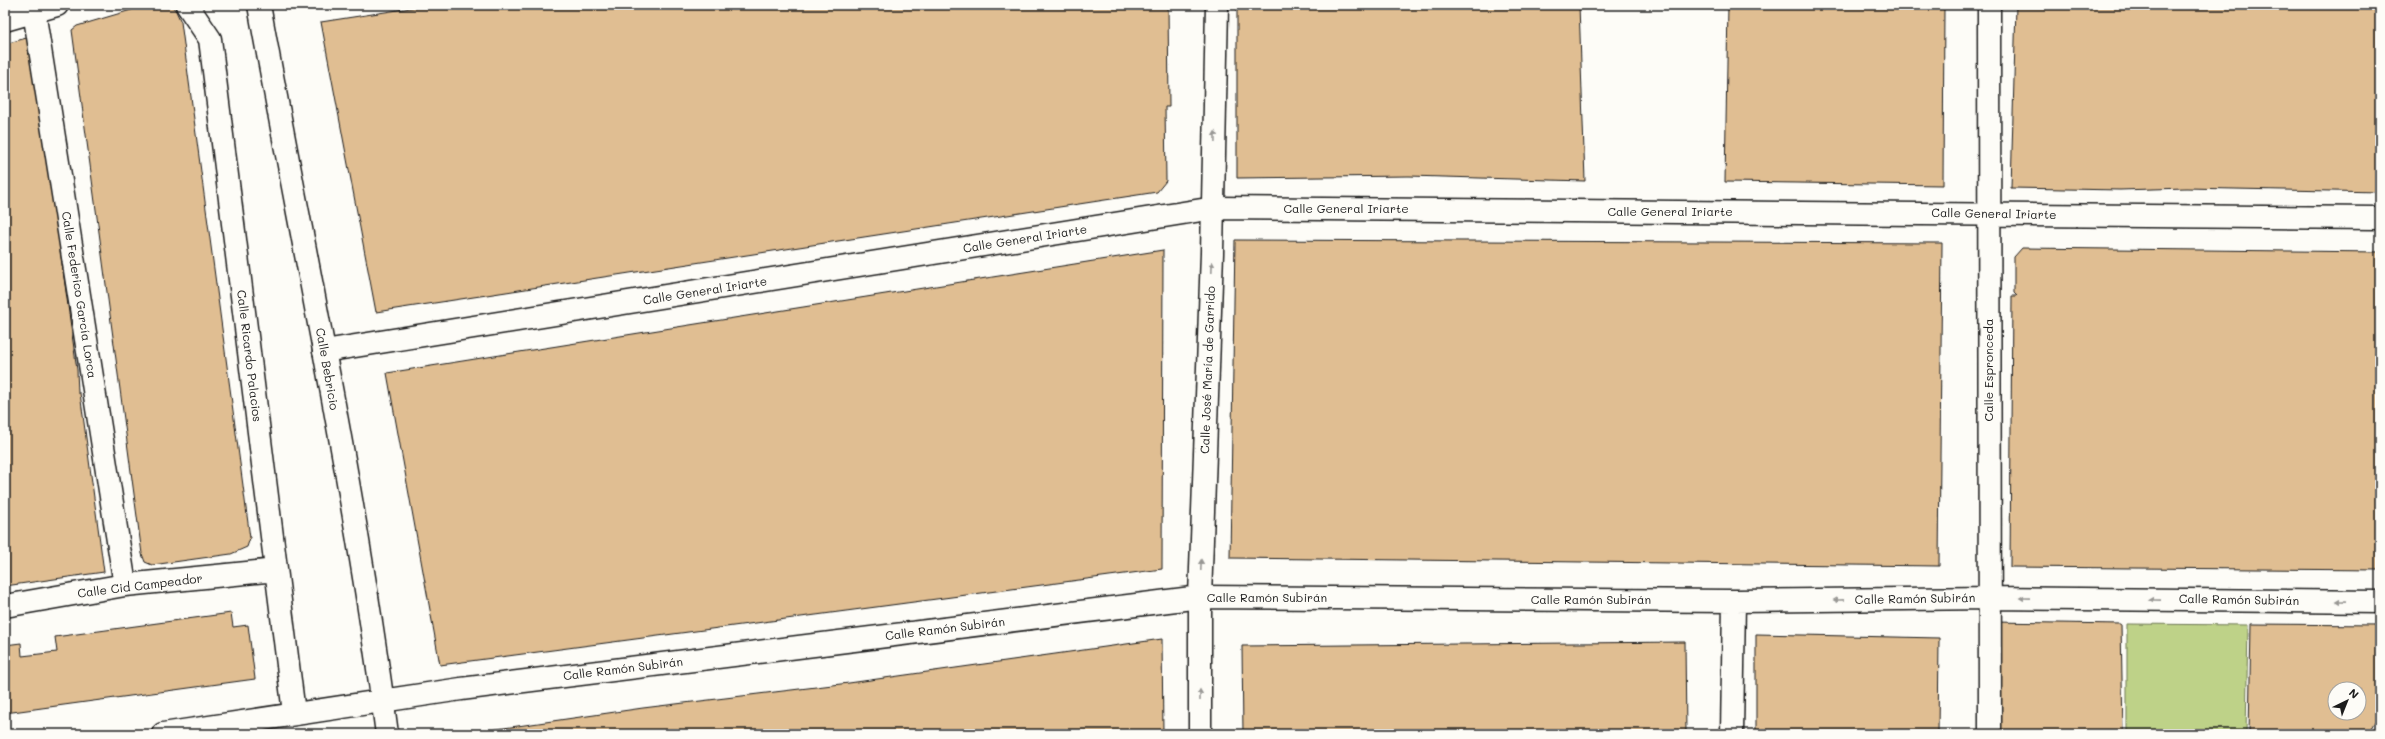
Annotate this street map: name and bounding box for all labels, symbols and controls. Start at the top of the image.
one-way arrow [1212,130,1218,143]
street label: Calle General Iriarte [1283,200,1409,216]
street label: Calle General Iriarte [1607,203,1733,219]
street label: Calle General Iriarte [1931,204,2057,222]
street label: Calle Federico García Lorca [59,210,101,379]
street label: Calle General Iriarte [962,220,1088,256]
one-way arrow [1209,260,1215,273]
street label: Calle General Iriarte [642,272,768,308]
street label: Calle José María de Garrido [1196,286,1218,454]
street label: Calle Ricardo Palacios [234,289,266,423]
street label: Calle Espronceda [1980,319,1996,421]
street label: Calle Bebricio [313,326,343,411]
one-way arrow [1198,558,1204,571]
street label: Calle Cid Campeador [77,569,203,601]
street label: Calle Ramón Subirán [1207,589,1327,605]
street label: Calle Ramón Subirán [1855,589,1975,607]
street label: Calle Ramón Subirán [2179,590,2299,608]
street label: Calle Ramón Subirán [1531,591,1651,607]
one-way arrow [2018,595,2031,601]
one-way arrow [2149,596,2161,603]
one-way arrow [1832,597,1845,603]
one-way arrow [2334,598,2347,604]
street label: Calle Ramón Subirán [884,613,1006,643]
street label: Calle Ramón Subirán [562,653,684,683]
north arrow [2327,681,2367,721]
text: N [2346,685,2362,702]
one-way arrow [1197,688,1203,701]

